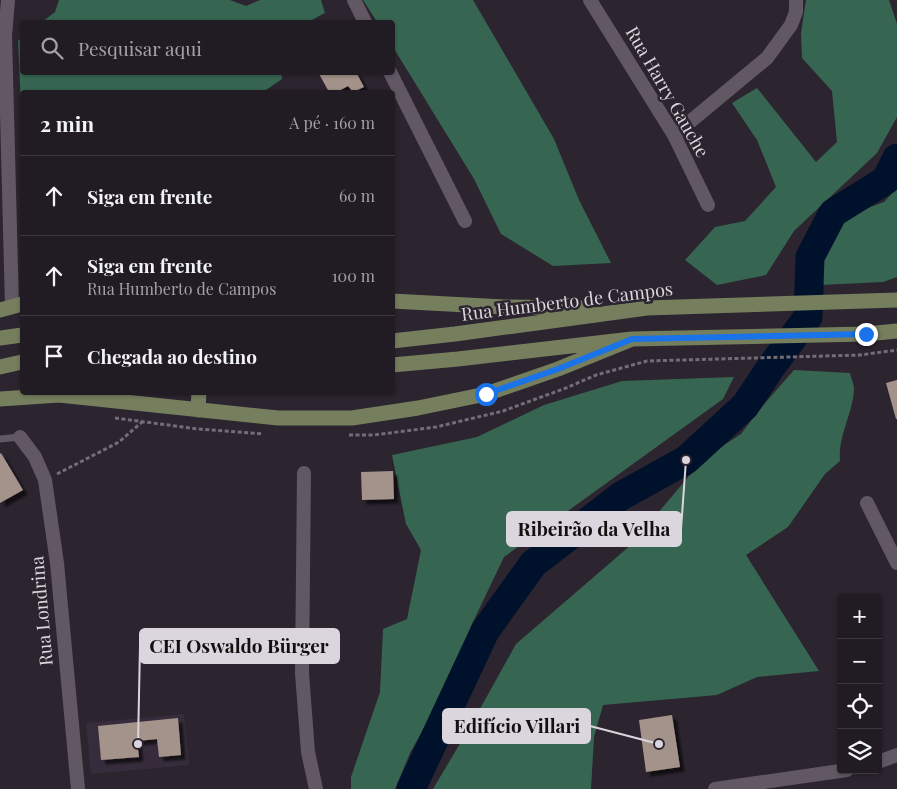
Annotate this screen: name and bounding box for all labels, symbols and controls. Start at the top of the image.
search box [20,20,395,75]
street label: Rua Harry Gauche [621,22,715,161]
icon: search [38,34,66,62]
text: Pesquisar aqui [78,35,202,61]
text: 2 min [40,109,94,137]
text: A pé · 160 m [289,112,375,133]
icon: ahead [40,182,68,210]
text: Siga em frente [87,183,212,209]
text: 60 m [339,185,375,206]
text: Siga em frente [87,252,212,278]
icon: ahead [40,262,68,290]
text: 100 m [332,265,375,286]
street label: Rua Humberto de Campos [460,276,674,326]
text: Rua Humberto de Campos [87,278,276,299]
route end [855,323,878,346]
icon: arrive [40,342,68,370]
text: Chegada ao destino [87,343,257,369]
route start [475,383,498,406]
callout: Ribeirão da Velha [507,512,681,546]
text: Ribeirão da Velha [518,515,671,541]
street label: Rua Londrina [24,555,58,667]
map controls [837,594,882,774]
button: + [837,594,882,639]
callout: CEI Oswaldo Bürger [140,629,339,663]
text: CEI Oswaldo Bürger [149,632,329,658]
button: − [837,639,882,684]
button: locate [837,684,882,729]
callout: Edifício Villari [443,709,590,743]
text: Edifício Villari [454,712,580,738]
button: layers [837,729,882,774]

